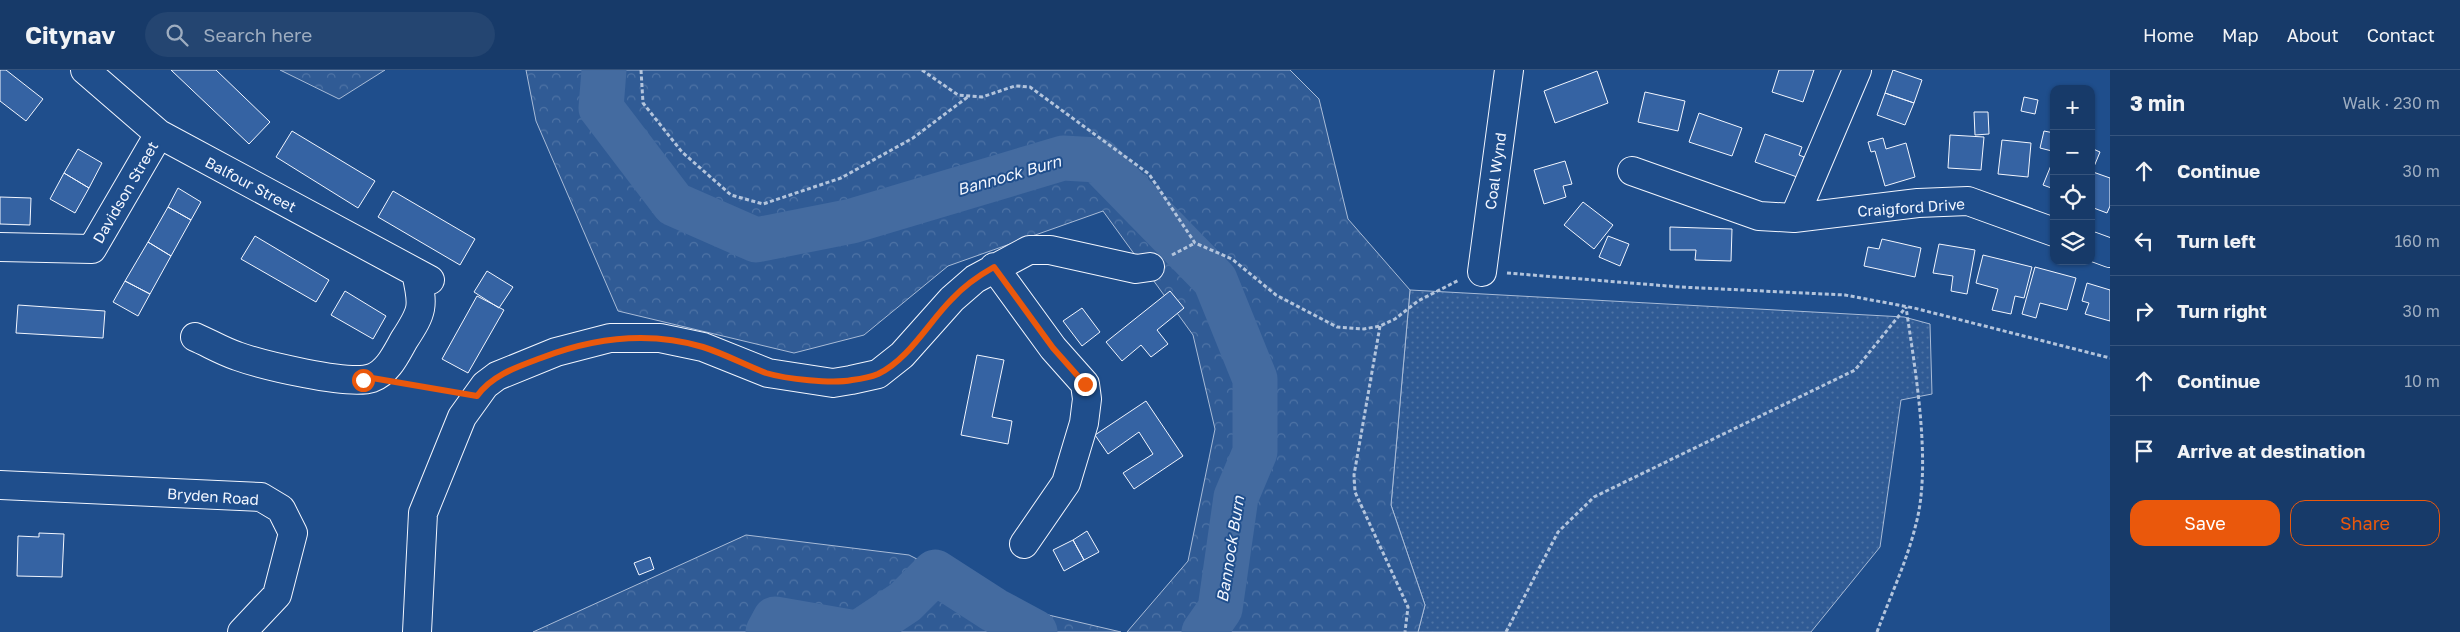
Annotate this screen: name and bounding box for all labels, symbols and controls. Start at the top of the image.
search box [145,12,495,57]
text: Citynav [25,20,115,49]
icon: search [163,21,191,49]
text: Search here [203,23,312,46]
text: Home [2143,24,2194,46]
text: Map [2222,24,2259,46]
text: About [2287,24,2339,46]
text: Contact [2367,24,2435,46]
map controls [2050,85,2095,265]
button: + [2050,85,2095,130]
text: 3 min [2130,90,2185,116]
text: Walk · 230 m [2343,93,2440,113]
button: − [2050,130,2095,175]
street label: Coal Wynd [1481,131,1509,211]
street label: Davidson Street [89,138,161,246]
water label: Bannock Burn [955,150,1064,199]
street label: Balfour Street [202,152,300,216]
icon: ahead [2130,157,2158,185]
text: Continue [2177,159,2260,182]
text: 30 m [2403,161,2440,181]
button: locate [2050,175,2095,220]
street label: Craigford Drive [1857,194,1966,220]
button: layers [2050,220,2095,265]
icon: left [2130,227,2158,255]
text: Turn left [2177,229,2256,252]
text: 160 m [2394,231,2440,251]
icon: right [2130,297,2158,325]
text: Turn right [2177,299,2267,322]
text: 30 m [2403,301,2440,321]
icon: ahead [2130,367,2158,395]
route start [352,369,375,392]
text: Continue [2177,369,2260,392]
text: 10 m [2404,371,2440,391]
route end [1074,373,1097,396]
icon: arrive [2130,437,2158,465]
text: Arrive at destination [2177,439,2365,462]
street label: Bryden Road [166,484,260,508]
water label: Bannock Burn [1212,493,1248,604]
button: Save [2130,500,2280,546]
button: Share [2290,500,2440,546]

